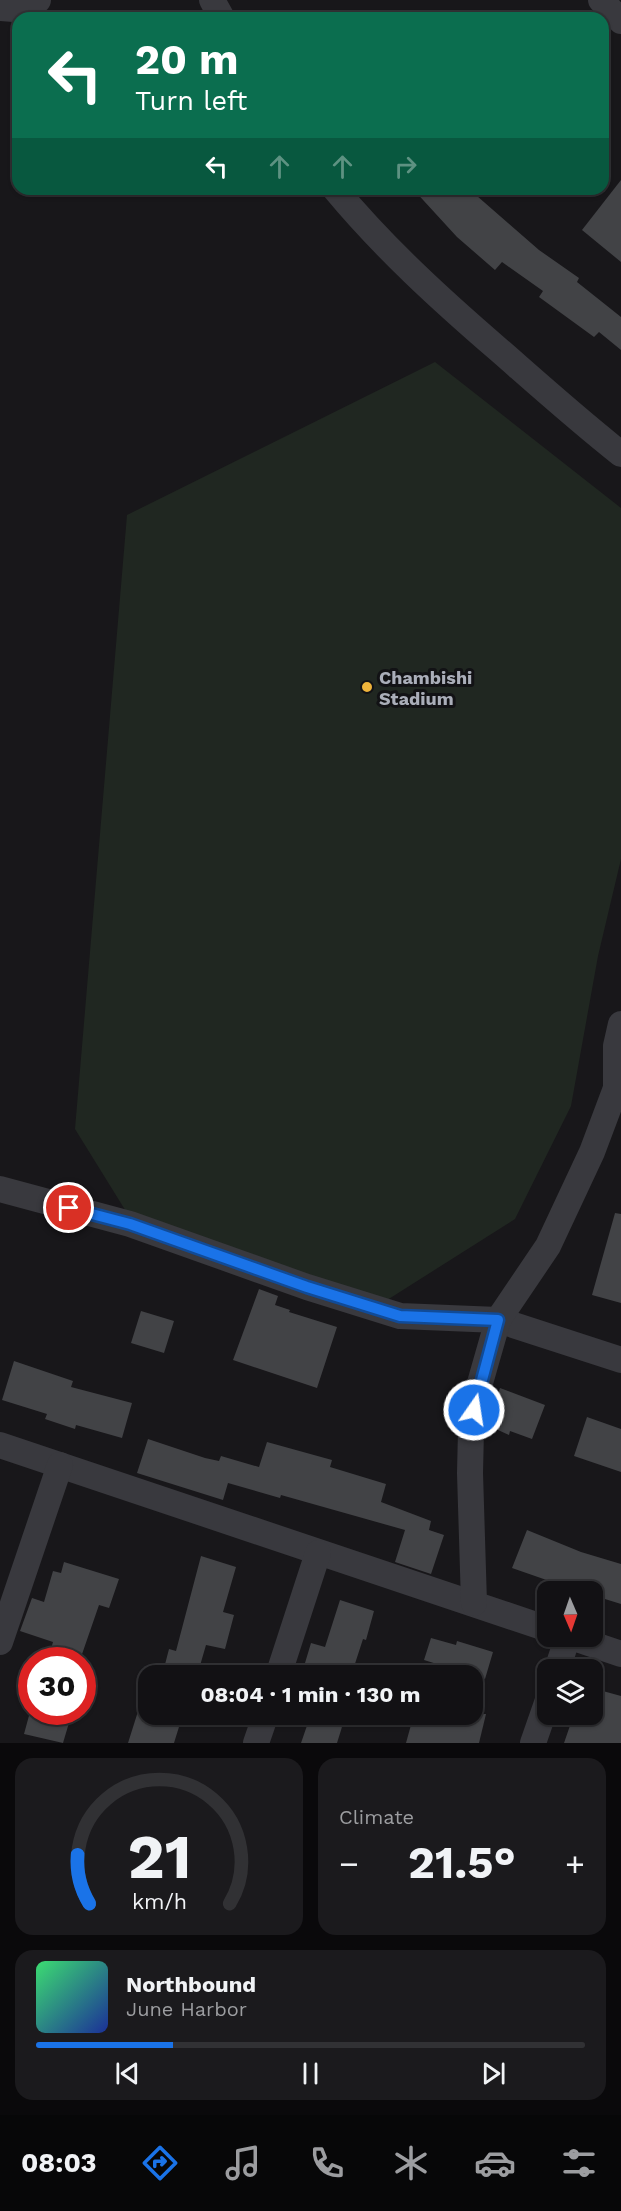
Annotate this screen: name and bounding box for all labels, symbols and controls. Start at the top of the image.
text: 20 m [135,35,239,84]
icon: left [36,36,114,114]
text: Turn left [135,85,247,117]
icon: left [200,150,233,183]
icon: ahead [263,150,296,183]
icon: ahead [326,150,359,183]
icon: right [389,150,422,183]
place label: Chambishi Stadium [379,667,472,709]
marker: Chambishi Stadium [360,680,374,694]
pin [43,1182,94,1233]
icon: arrive [52,1191,85,1224]
position arrow [442,1378,506,1442]
north arrow [537,1581,603,1647]
map controls [537,1581,603,1725]
speed limit sign: 30 [18,1647,96,1725]
button: layers [537,1659,603,1725]
text: 08:04 · 1 min · 130 m [200,1682,421,1707]
text: Climate [339,1805,414,1829]
text: 21 [127,1820,191,1893]
text: 21.5° [408,1836,516,1889]
text: − [339,1844,359,1883]
text: + [565,1844,585,1883]
text: km/h [131,1889,187,1914]
text: Northbound [126,1972,256,1997]
text: June Harbor [126,1997,247,2021]
icon: previous [111,2057,144,2090]
icon: pause [294,2057,327,2090]
icon: next [477,2057,510,2090]
icon: directions [139,2142,181,2184]
icon: music [222,2142,264,2184]
icon: phone [306,2142,348,2184]
icon: climate [390,2142,432,2184]
icon: car [474,2142,516,2184]
icon: filters [558,2142,600,2184]
text: 08:03 [21,2147,97,2179]

